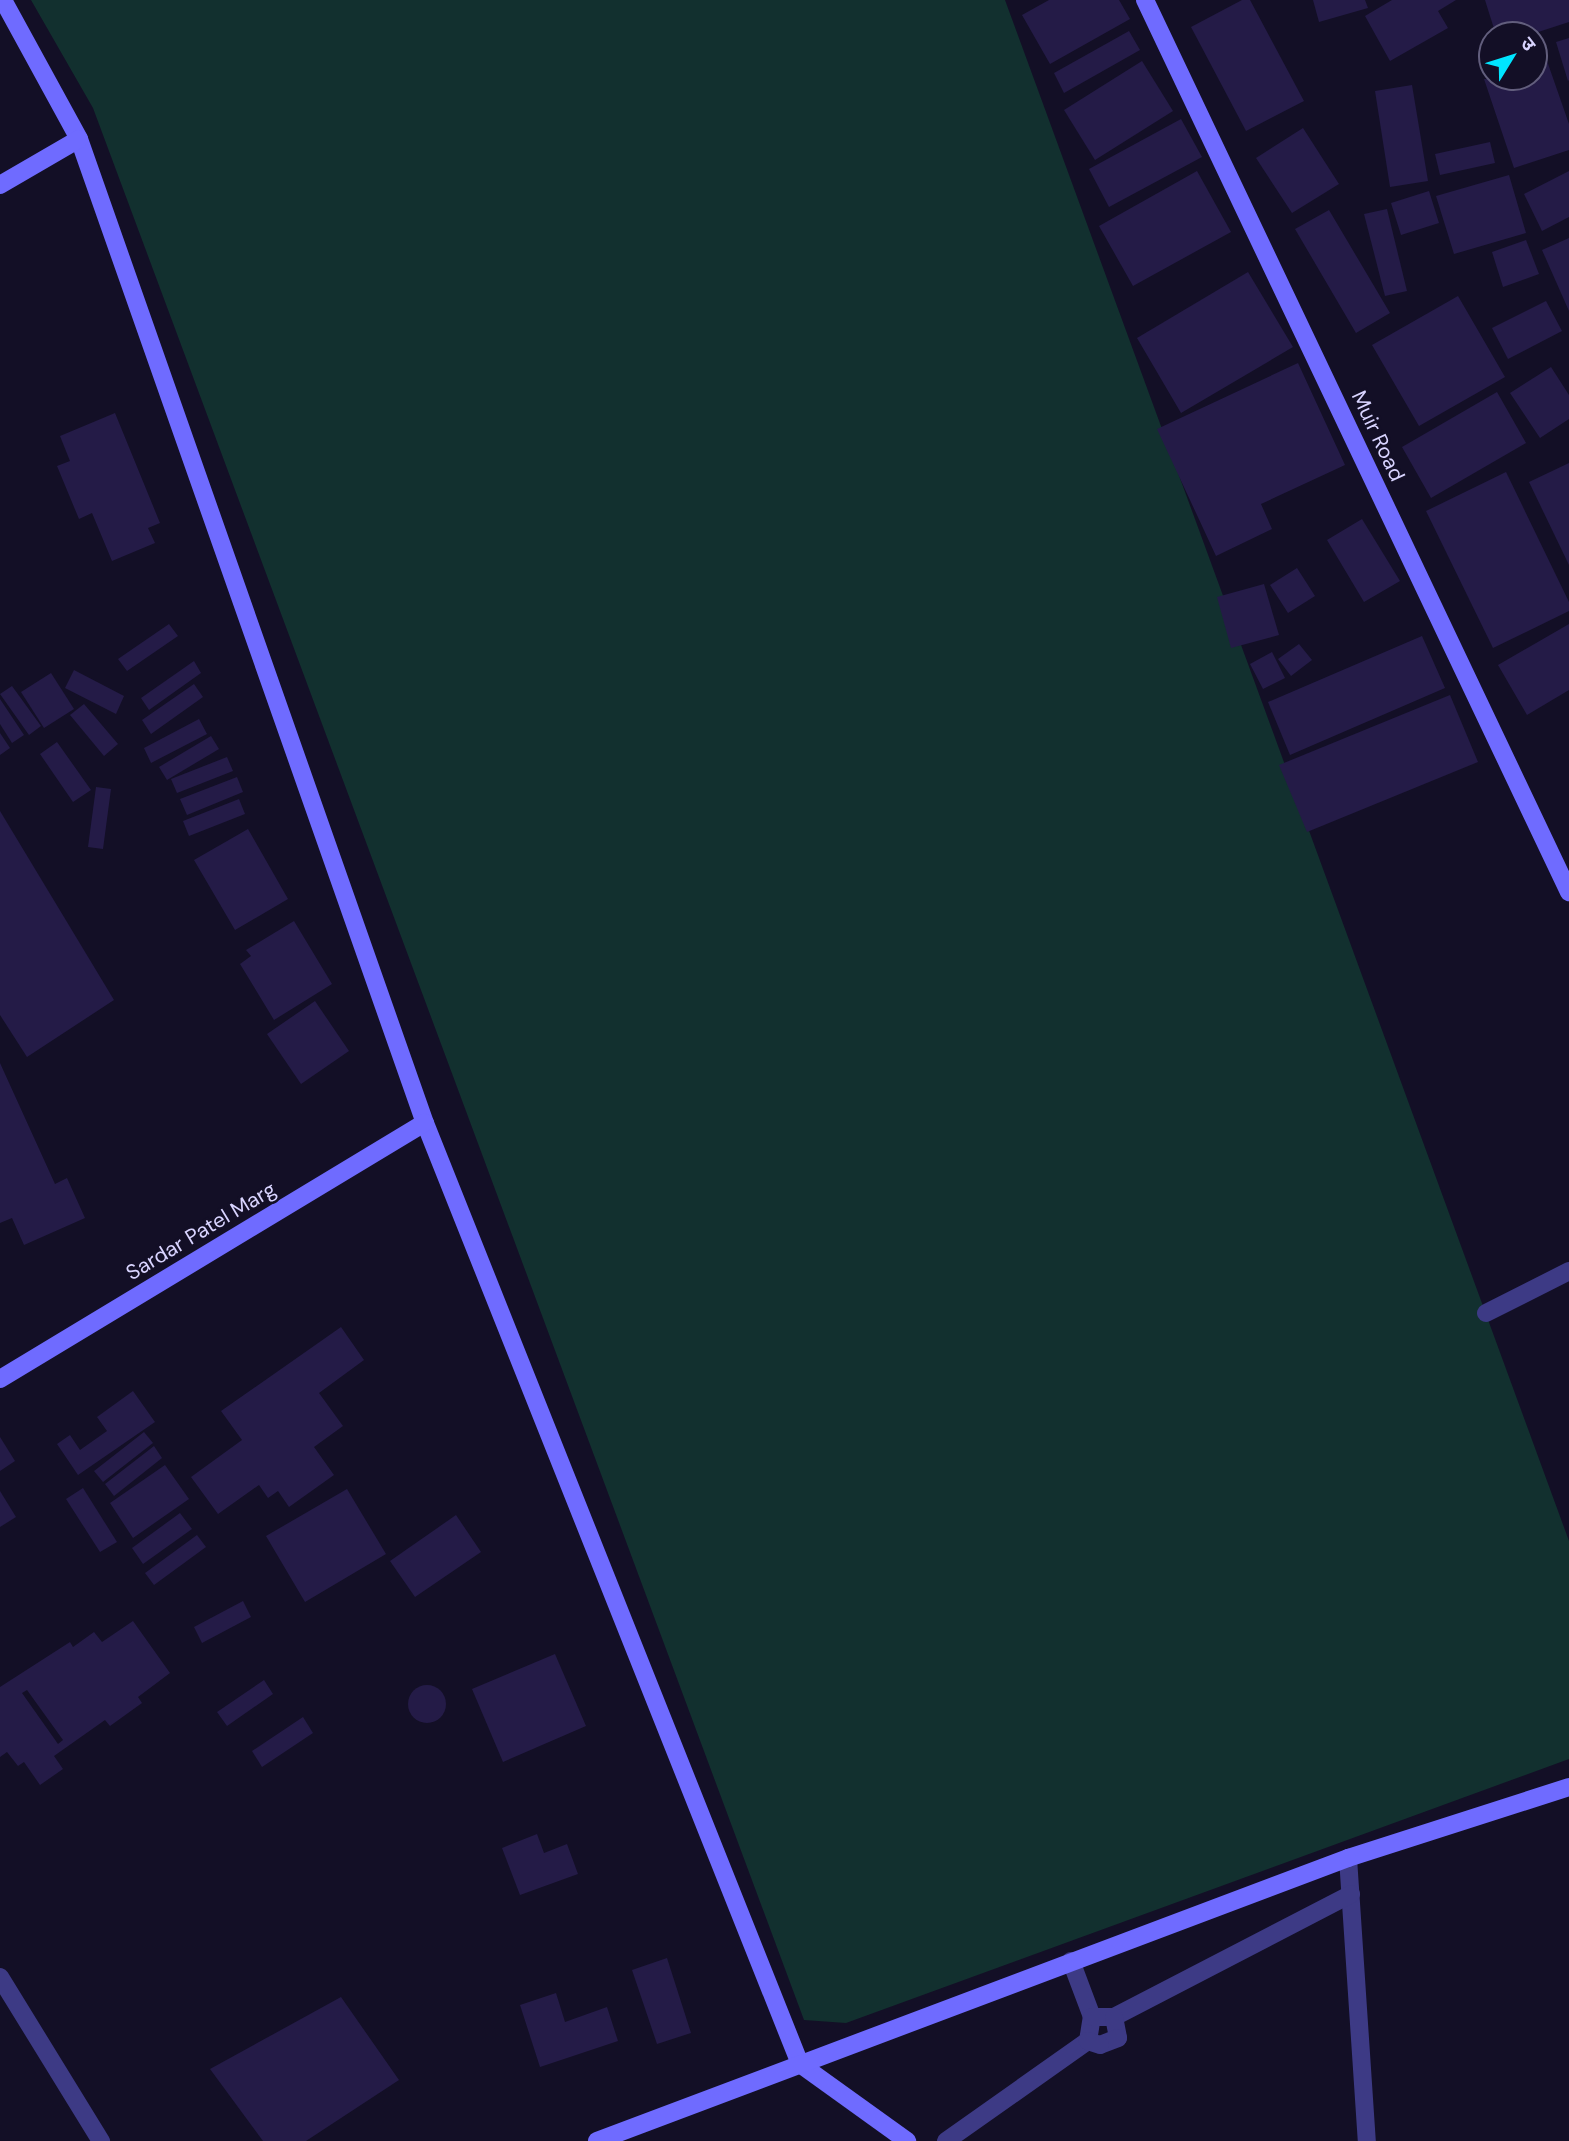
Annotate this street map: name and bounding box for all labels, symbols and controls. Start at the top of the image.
north arrow [1478,21,1548,91]
text: उ [1515,32,1542,56]
street label: Muir Road [1346,387,1410,485]
street label: Sardar Patel Marg [122,1176,280,1286]

